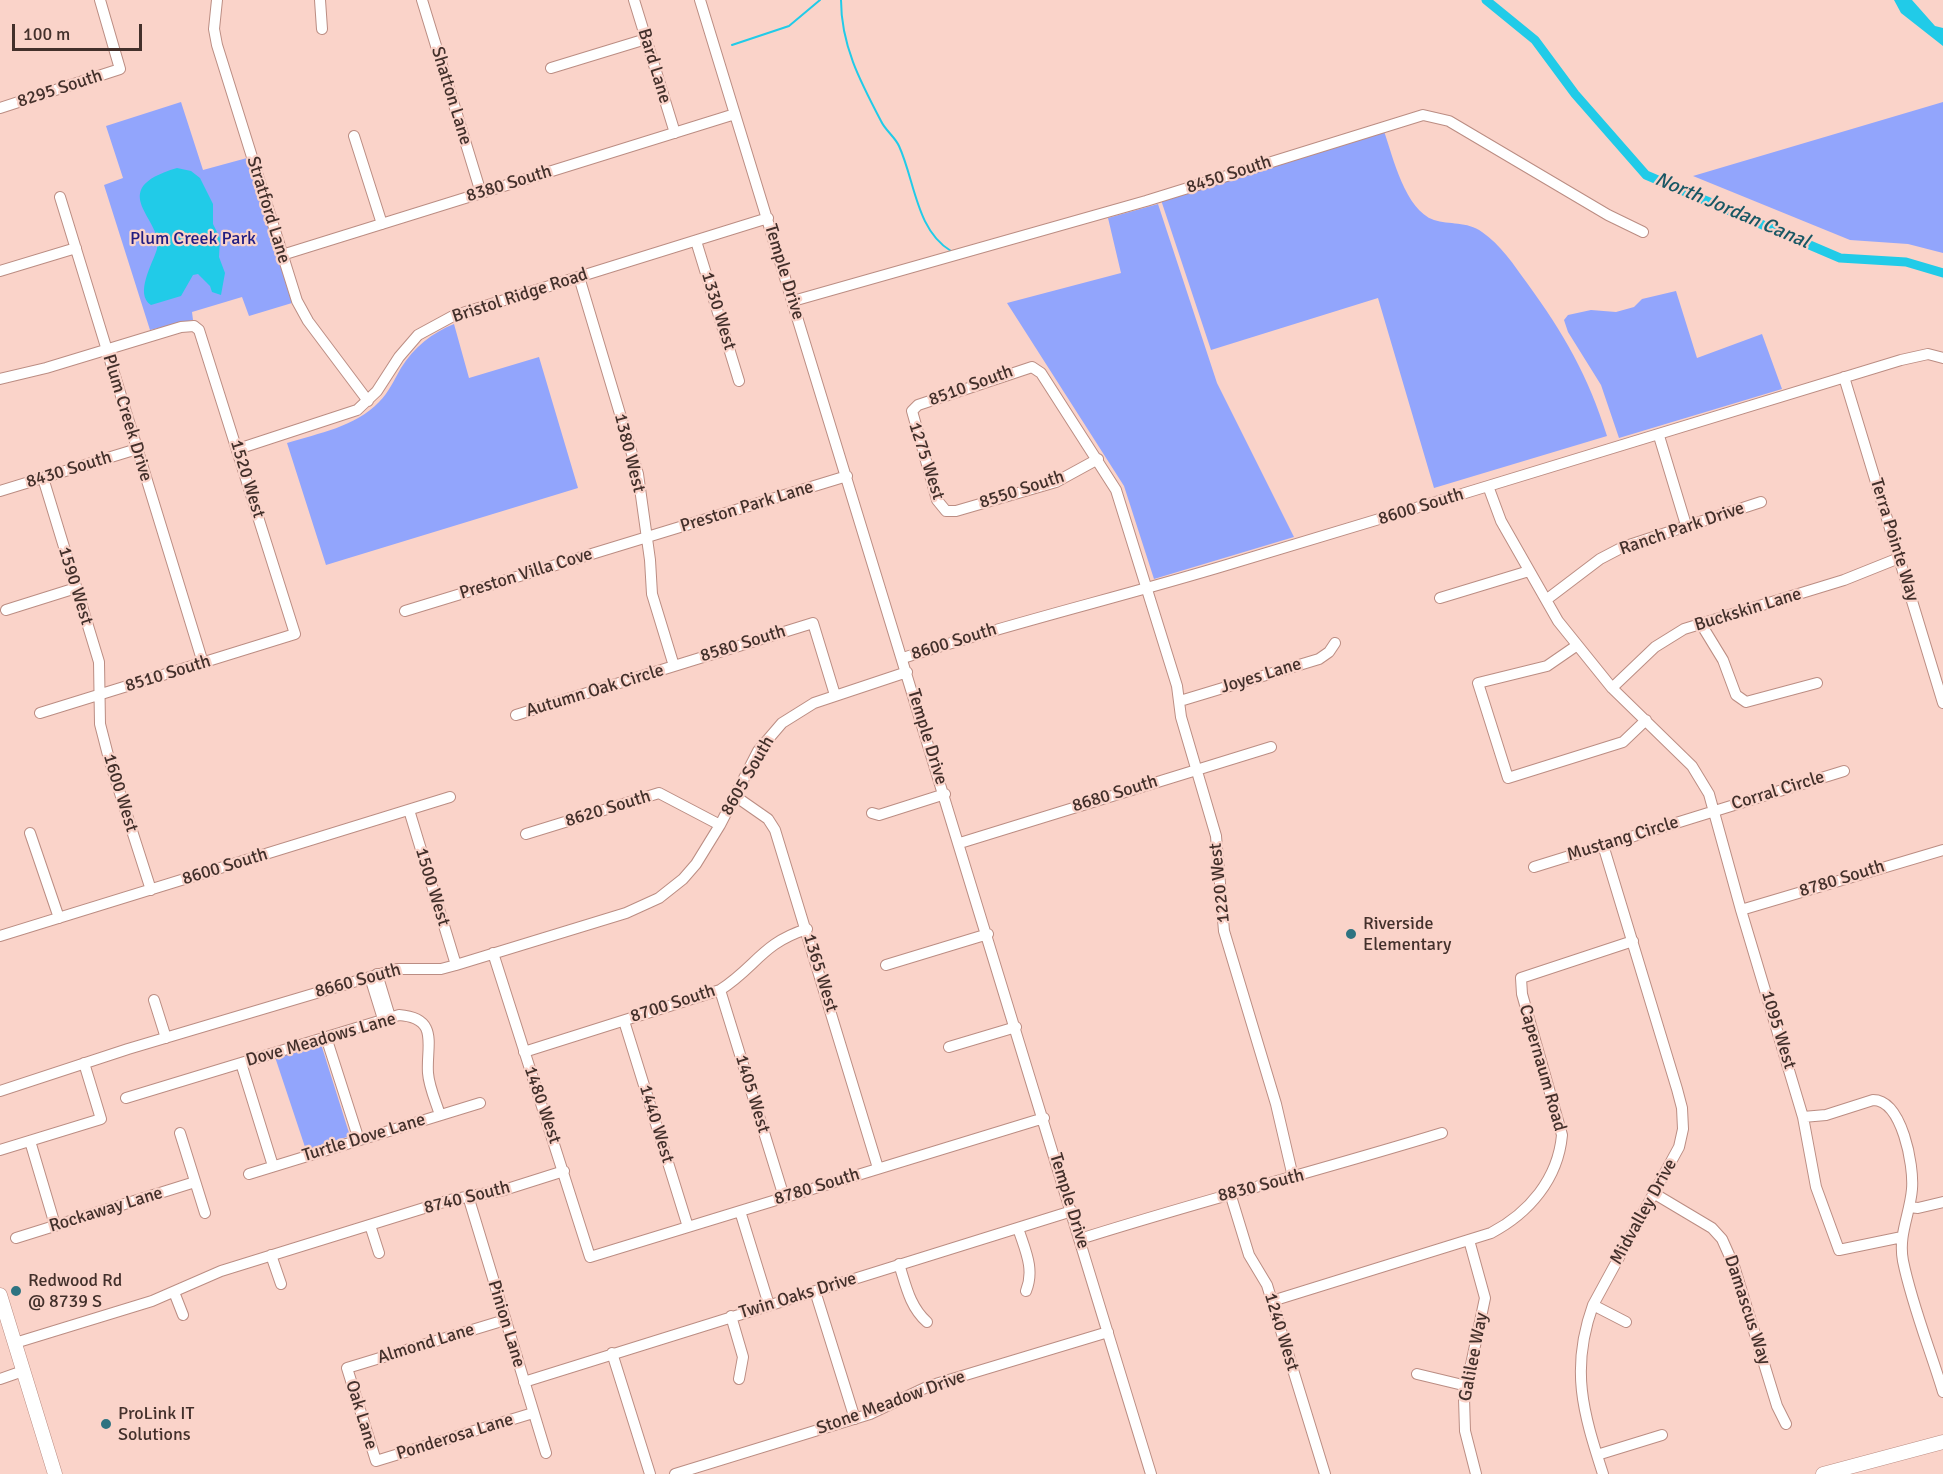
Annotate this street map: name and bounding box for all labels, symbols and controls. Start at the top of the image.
scale bar [15,12,146,50]
text: 100 m [23,23,70,45]
street label: Bard Lane [632,26,676,106]
street label: Shatton Lane [426,44,476,148]
street label: 8295 South [15,65,105,113]
street label: 8450 South [1184,151,1274,199]
street label: Stratford Lane [241,154,295,266]
street label: 8380 South [464,161,554,207]
water label: North Jordan Canal [1651,168,1813,254]
street label: Temple Drive [759,222,809,322]
park label: Plum Creek Park [130,228,256,250]
street label: Bristol Ridge Road [449,264,591,328]
street label: 1330 West [696,269,740,353]
street label: Plum Creek Drive [97,352,157,484]
street label: 8510 South [926,361,1016,411]
street label: 1380 West [609,411,649,495]
street label: 1275 West [903,419,949,503]
street label: 1520 West [225,437,269,521]
street label: 8430 South [24,447,114,493]
street label: 8550 South [977,466,1067,514]
street label: Preston Park Lane [678,476,816,538]
street label: Terra Pointe Way [1865,476,1923,604]
street label: 8600 South [1376,484,1466,530]
street label: Ranch Park Drive [1617,498,1747,560]
street label: 1590 West [53,544,97,628]
street label: Preston Villa Cove [457,544,595,604]
street label: Buckskin Lane [1692,583,1804,637]
street label: 8600 South [909,619,999,665]
street label: 8580 South [698,621,788,667]
street label: 8510 South [123,651,213,697]
street label: Joyes Lane [1218,653,1304,699]
street label: Autumn Oak Circle [523,660,667,722]
street label: Temple Drive [902,687,952,787]
street label: 8605 South [717,732,779,820]
street label: 1600 West [98,751,142,835]
street label: Corral Circle [1729,767,1827,815]
street label: 8680 South [1070,771,1160,817]
street label: 8620 South [563,786,653,832]
street label: Mustang Circle [1565,812,1681,866]
street label: 1220 West [1205,842,1235,924]
street label: 8600 South [180,844,270,890]
street label: 1500 West [410,845,454,929]
street label: 8780 South [1797,856,1887,902]
place label: Riverside Elementary [1363,913,1451,956]
marker: Riverside Elementary [1344,927,1358,941]
street label: 1365 West [798,931,842,1015]
street label: 8660 South [313,959,403,1003]
street label: 8700 South [628,980,718,1028]
street label: 1095 West [1756,988,1800,1072]
street label: Capernaum Road [1514,1002,1570,1134]
street label: Dove Meadows Lane [243,1008,399,1072]
street label: 1405 West [730,1052,774,1136]
street label: 1480 West [519,1063,565,1147]
street label: 1440 West [634,1082,678,1166]
street label: Turtle Dove Lane [300,1109,428,1167]
street label: Temple Drive [1044,1151,1094,1251]
street label: Midvalley Drive [1606,1155,1682,1269]
street label: 8780 South [772,1164,862,1210]
street label: 8830 South [1216,1165,1306,1207]
street label: 8740 South [422,1177,512,1219]
street label: Rockaway Lane [47,1182,165,1238]
street label: Damascus Way [1719,1252,1775,1368]
street label: Twin Oaks Drive [737,1268,859,1324]
place label: Redwood Rd @ 8739 S [28,1270,122,1312]
street label: Pinion Lane [483,1278,529,1370]
marker: Redwood Rd @ 8739 S [9,1284,23,1298]
street label: 1240 West [1259,1290,1303,1374]
street label: Galilee Way [1455,1311,1493,1403]
street label: Almond Lane [375,1319,477,1369]
street label: Stone Meadow Drive [814,1366,968,1440]
street label: Oak Lane [340,1378,382,1452]
place label: ProLink IT Solutions [118,1403,194,1446]
street label: Ponderosa Lane [394,1409,516,1465]
marker: ProLink IT Solutions [99,1417,113,1431]

